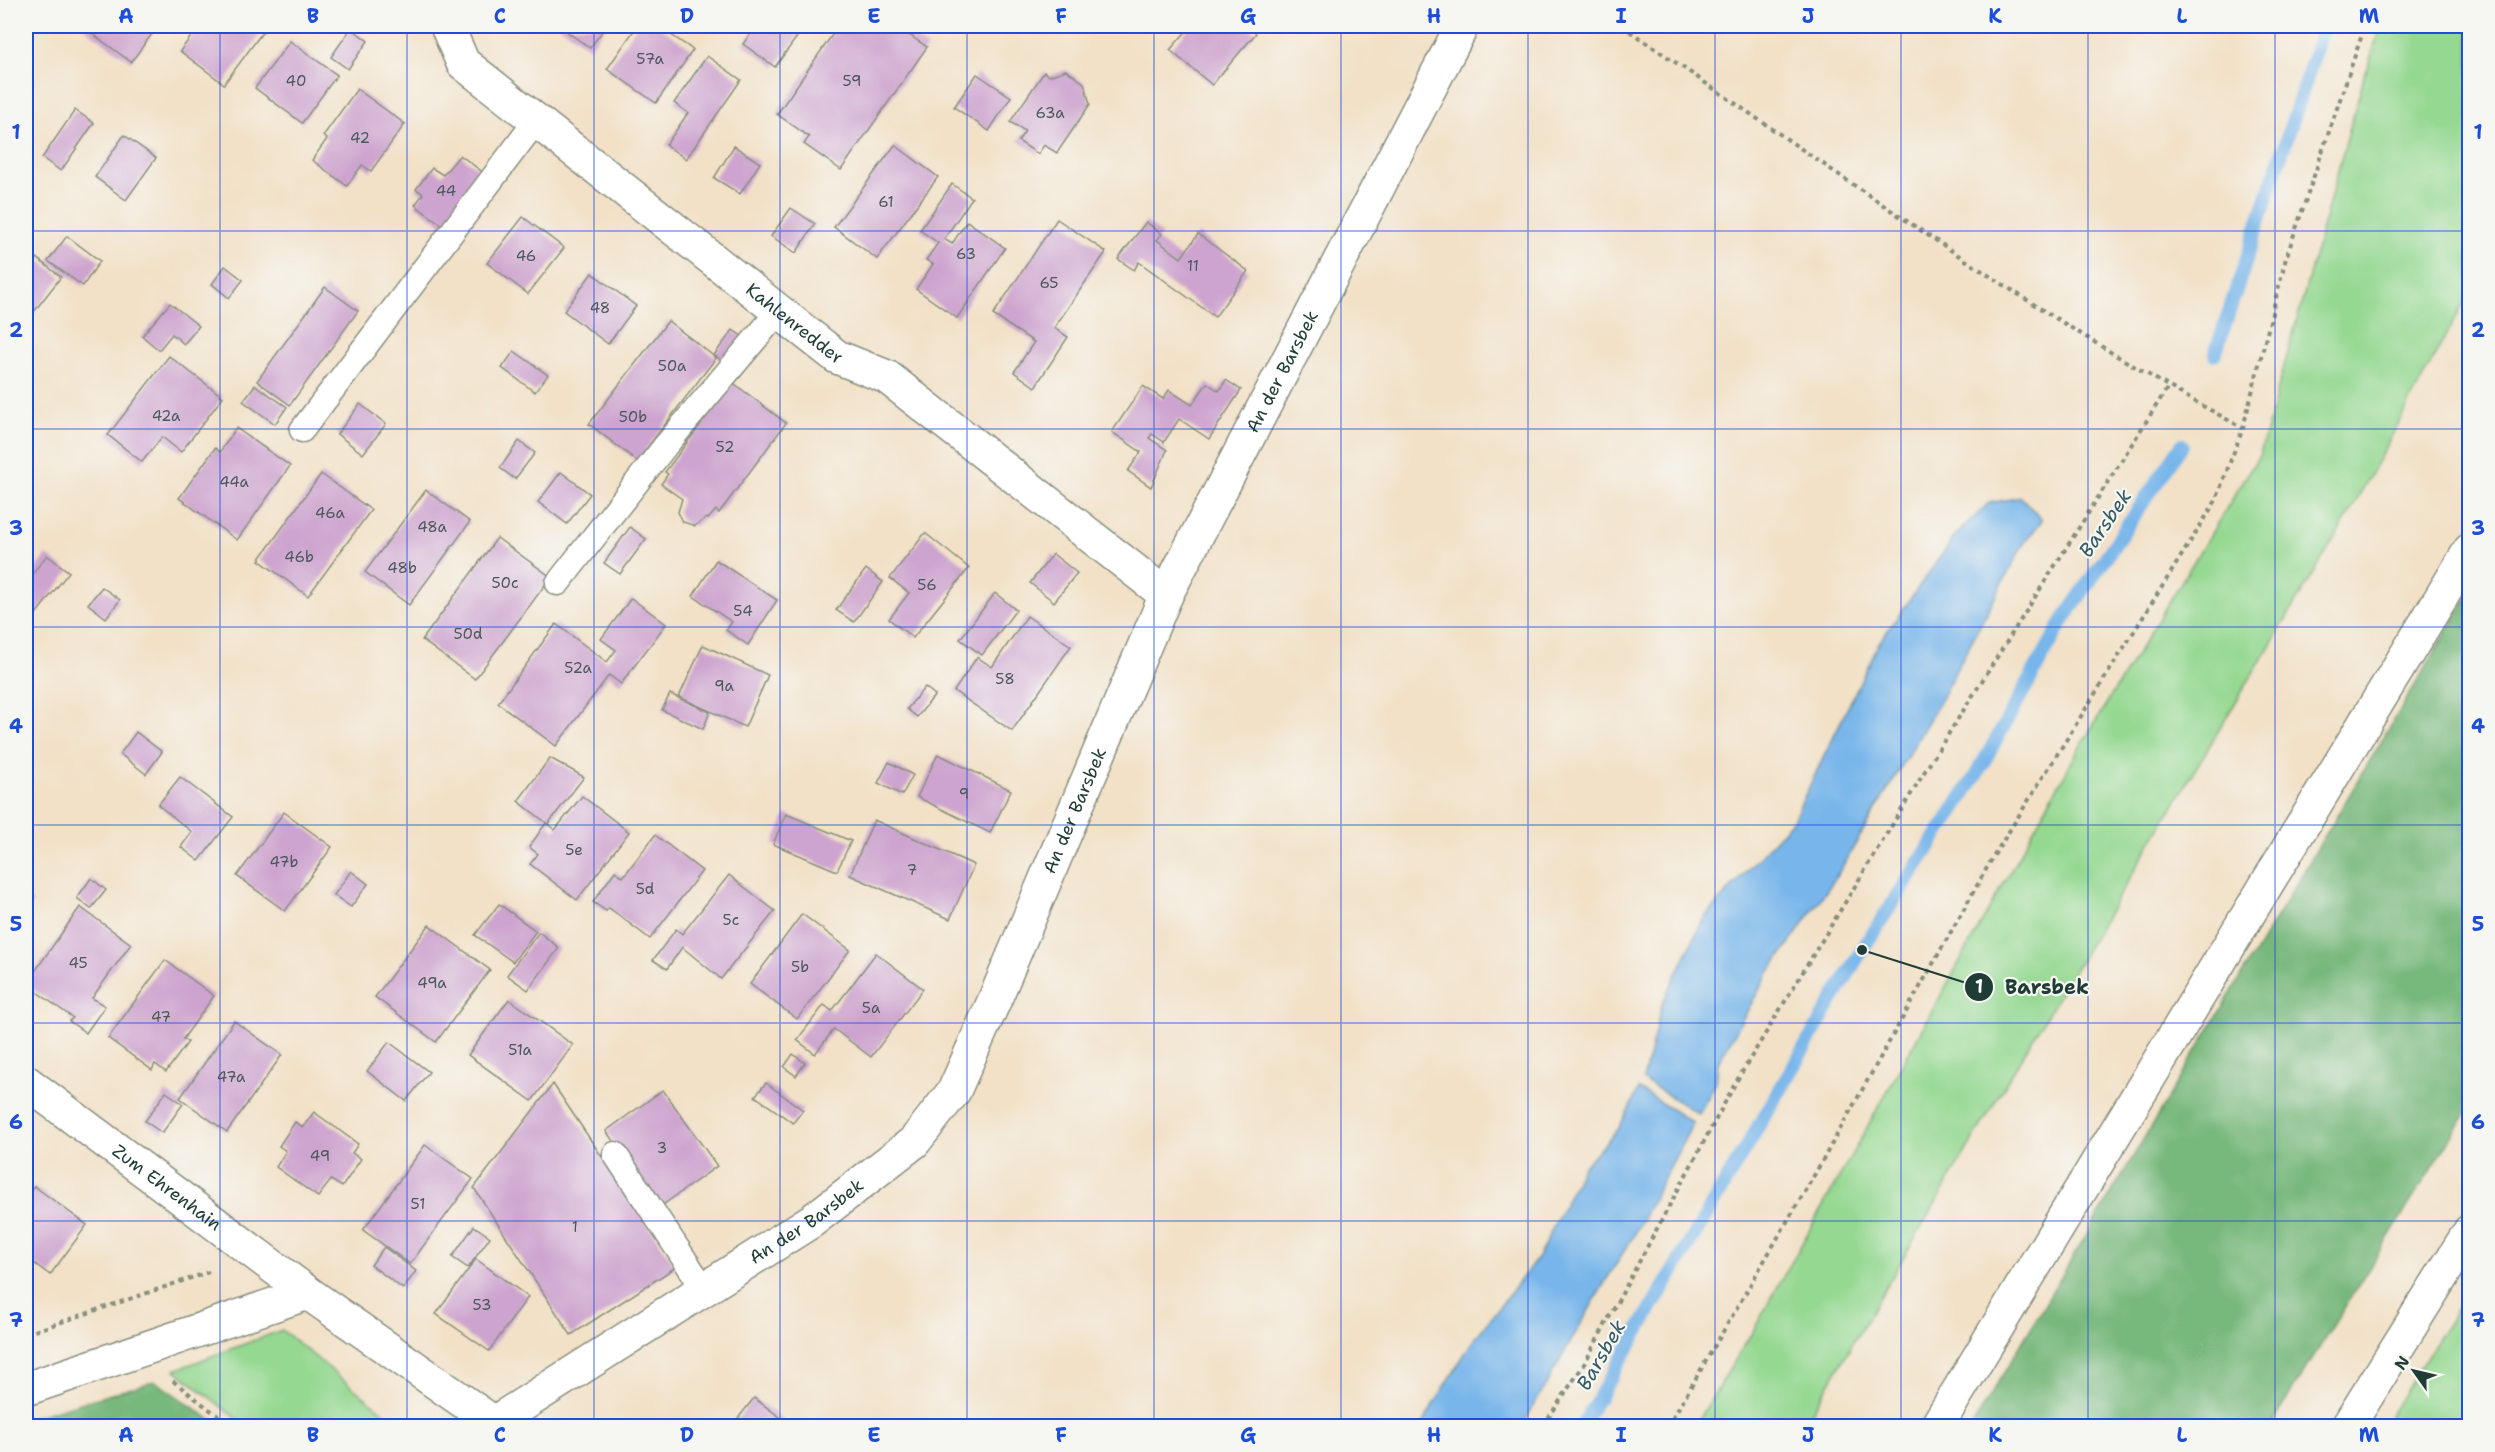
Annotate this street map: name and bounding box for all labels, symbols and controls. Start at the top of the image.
text: A [118,3,134,29]
text: B [307,3,319,29]
text: C [494,3,506,29]
text: D [680,3,694,29]
text: E [867,3,881,29]
text: F [1055,3,1067,29]
text: G [1240,3,1256,29]
text: H [1427,3,1441,29]
text: I [1615,3,1627,29]
text: J [1802,3,1815,29]
text: K [1988,3,2002,29]
text: L [2177,3,2188,29]
text: M [2359,3,2380,29]
house number: 57a [636,49,664,69]
house number: 40 [286,71,306,91]
house number: 59 [843,71,861,91]
house number: 63a [1035,103,1065,123]
text: 1 [11,119,21,145]
text: 1 [2473,119,2483,145]
house number: 42 [350,128,370,148]
house number: 44 [436,181,456,201]
house number: 61 [878,192,894,212]
house number: 63 [956,244,976,264]
house number: 46 [516,246,536,266]
house number: 11 [1187,256,1199,276]
house number: 65 [1039,273,1059,293]
street label: Kahlenredder [741,278,846,370]
house number: 48 [590,298,610,318]
street label: An der Barsbek [1241,306,1324,437]
text: 2 [9,317,23,343]
text: 2 [2471,317,2485,343]
house number: 50a [658,356,687,376]
house number: 42a [152,406,181,426]
house number: 50b [619,407,647,427]
house number: 52 [716,437,734,457]
house number: 44a [219,472,249,492]
water label: Barsbek [2073,483,2138,562]
house number: 46a [315,503,346,523]
text: 3 [9,515,23,541]
text: 3 [2471,515,2485,541]
house number: 48a [417,517,447,537]
house number: 46b [284,547,314,567]
house number: 48b [387,558,417,578]
house number: 50c [491,573,519,593]
house number: 56 [917,575,937,595]
house number: 54 [733,601,753,621]
house number: 50d [453,624,483,644]
house number: 52a [564,658,593,678]
house number: 58 [995,669,1015,689]
house number: 9a [714,676,734,696]
text: 4 [9,713,23,739]
text: 4 [2471,713,2485,739]
street label: An der Barsbek [1037,744,1112,877]
house number: 9 [959,784,969,804]
house number: 5e [565,840,583,860]
house number: 47b [270,852,298,872]
house number: 7 [907,860,917,880]
house number: 5d [636,879,655,899]
house number: 5c [723,910,739,930]
text: 5 [10,911,22,937]
text: 5 [2472,911,2484,937]
house number: 45 [68,953,88,973]
house number: 5b [791,957,809,977]
callout: Barsbek [1964,968,2101,1006]
house number: 49a [417,973,447,993]
text: Barsbek [2005,974,2089,1000]
text: 1 [1975,975,1983,999]
house number: 5a [862,998,881,1018]
house number: 47 [151,1007,171,1027]
house number: 51a [508,1040,532,1060]
house number: 47a [217,1067,246,1087]
text: 6 [9,1109,23,1135]
text: 6 [2471,1109,2485,1135]
house number: 3 [657,1138,667,1158]
street label: Zum Ehrenhain [107,1139,226,1236]
house number: 49 [310,1146,330,1166]
street label: An der Barsbek [745,1173,869,1270]
house number: 51 [411,1194,425,1214]
house number: 1 [572,1217,578,1237]
house number: 53 [473,1295,492,1315]
text: 7 [9,1307,23,1333]
text: 7 [2471,1307,2485,1333]
water label: Barsbek [1570,1315,1632,1395]
north arrow [2384,1341,2444,1401]
text: N [2390,1352,2414,1374]
text: A [118,1422,134,1448]
text: B [307,1422,319,1448]
text: C [494,1422,506,1448]
text: D [680,1422,694,1448]
text: E [867,1422,881,1448]
text: F [1055,1422,1067,1448]
text: G [1240,1422,1256,1448]
text: H [1427,1422,1441,1448]
text: I [1615,1422,1627,1448]
text: J [1802,1422,1815,1448]
text: K [1988,1422,2002,1448]
text: L [2177,1422,2188,1448]
text: M [2359,1422,2380,1448]

